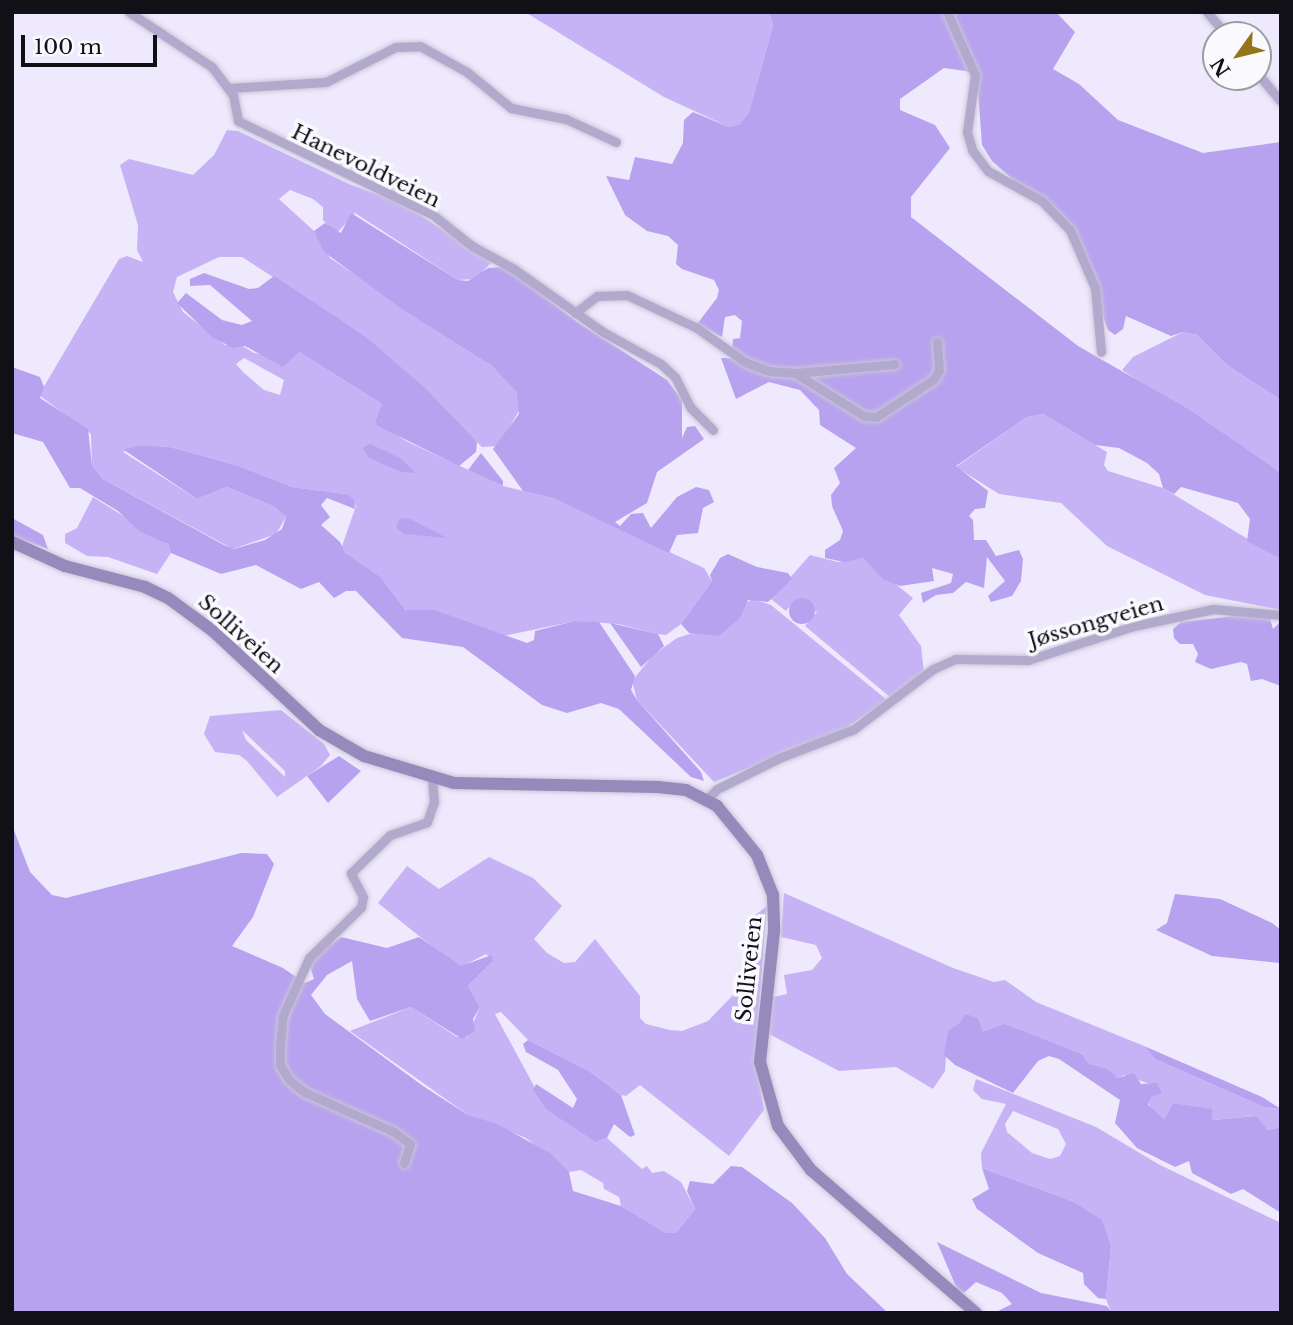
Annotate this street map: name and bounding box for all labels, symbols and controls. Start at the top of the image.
scale bar [24,21,161,65]
north arrow [1202,21,1272,91]
text: 100 m [34,34,102,60]
text: N [1206,53,1235,81]
street label: Hanevoldveien [288,119,444,213]
street label: Solliveien [193,589,289,679]
street label: Jøssongveien [1026,591,1166,653]
street label: Solliveien [731,915,767,1023]

